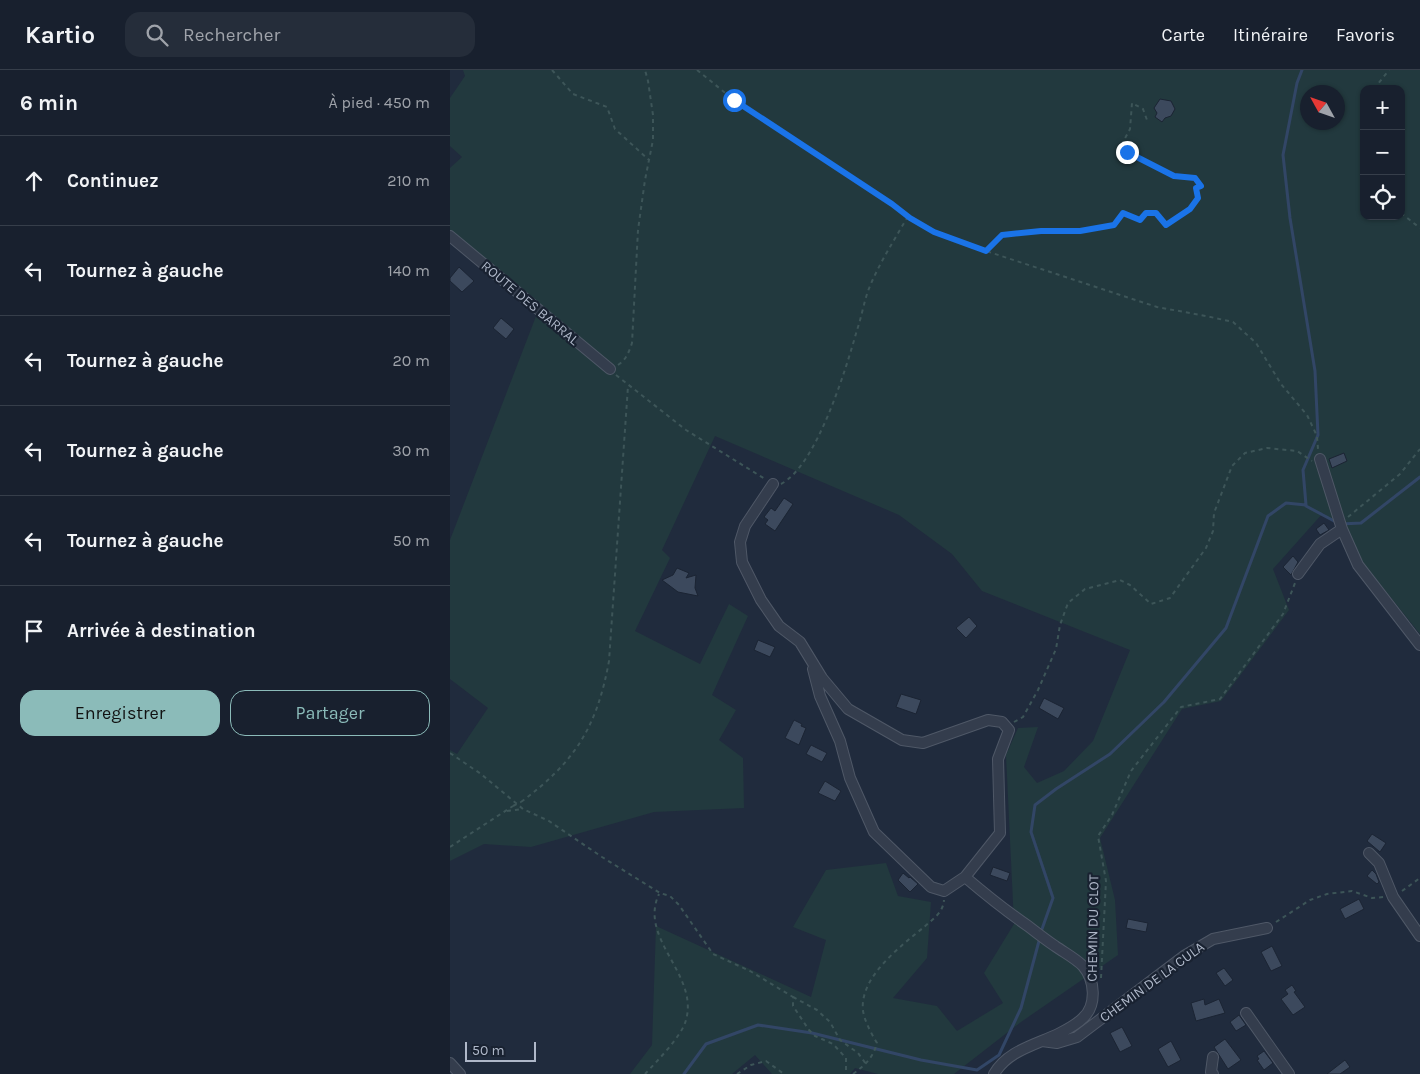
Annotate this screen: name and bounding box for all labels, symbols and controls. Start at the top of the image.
search box [125,12,475,57]
text: Kartio [25,21,95,49]
icon: search [143,21,171,49]
text: Rechercher [183,24,280,46]
text: Carte [1162,24,1205,46]
text: Itinéraire [1233,24,1308,46]
text: Favoris [1336,24,1395,46]
north arrow [1300,85,1345,130]
map controls [1360,85,1405,220]
button: + [1360,85,1405,130]
route start [723,89,746,112]
text: 6 min [20,91,78,115]
text: À pied · 450 m [329,93,430,112]
button: − [1360,130,1405,175]
route end [1116,141,1139,164]
icon: ahead [20,167,48,195]
text: Continuez [67,170,159,192]
text: 210 m [387,171,430,190]
button: locate [1360,175,1405,220]
icon: left [20,257,48,285]
street label: ROUTE DES BARRAL [478,257,583,349]
text: Tournez à gauche [67,260,224,282]
text: 140 m [388,261,430,280]
icon: left [20,347,48,375]
text: Tournez à gauche [67,350,224,372]
text: 20 m [392,351,430,370]
icon: left [20,437,48,465]
text: Tournez à gauche [67,440,224,462]
text: 30 m [392,441,430,460]
icon: left [20,527,48,555]
text: Tournez à gauche [67,530,224,552]
text: 50 m [393,531,430,550]
icon: arrive [20,617,48,645]
text: Arrivée à destination [67,620,256,642]
button: Enregistrer [20,690,220,736]
button: Partager [230,690,430,736]
street label: CHEMIN DU CLOT [1084,874,1102,982]
street label: CHEMIN DE LA CULA [1096,938,1208,1026]
scale bar [465,1039,536,1062]
text: 50 m [472,1042,505,1059]

